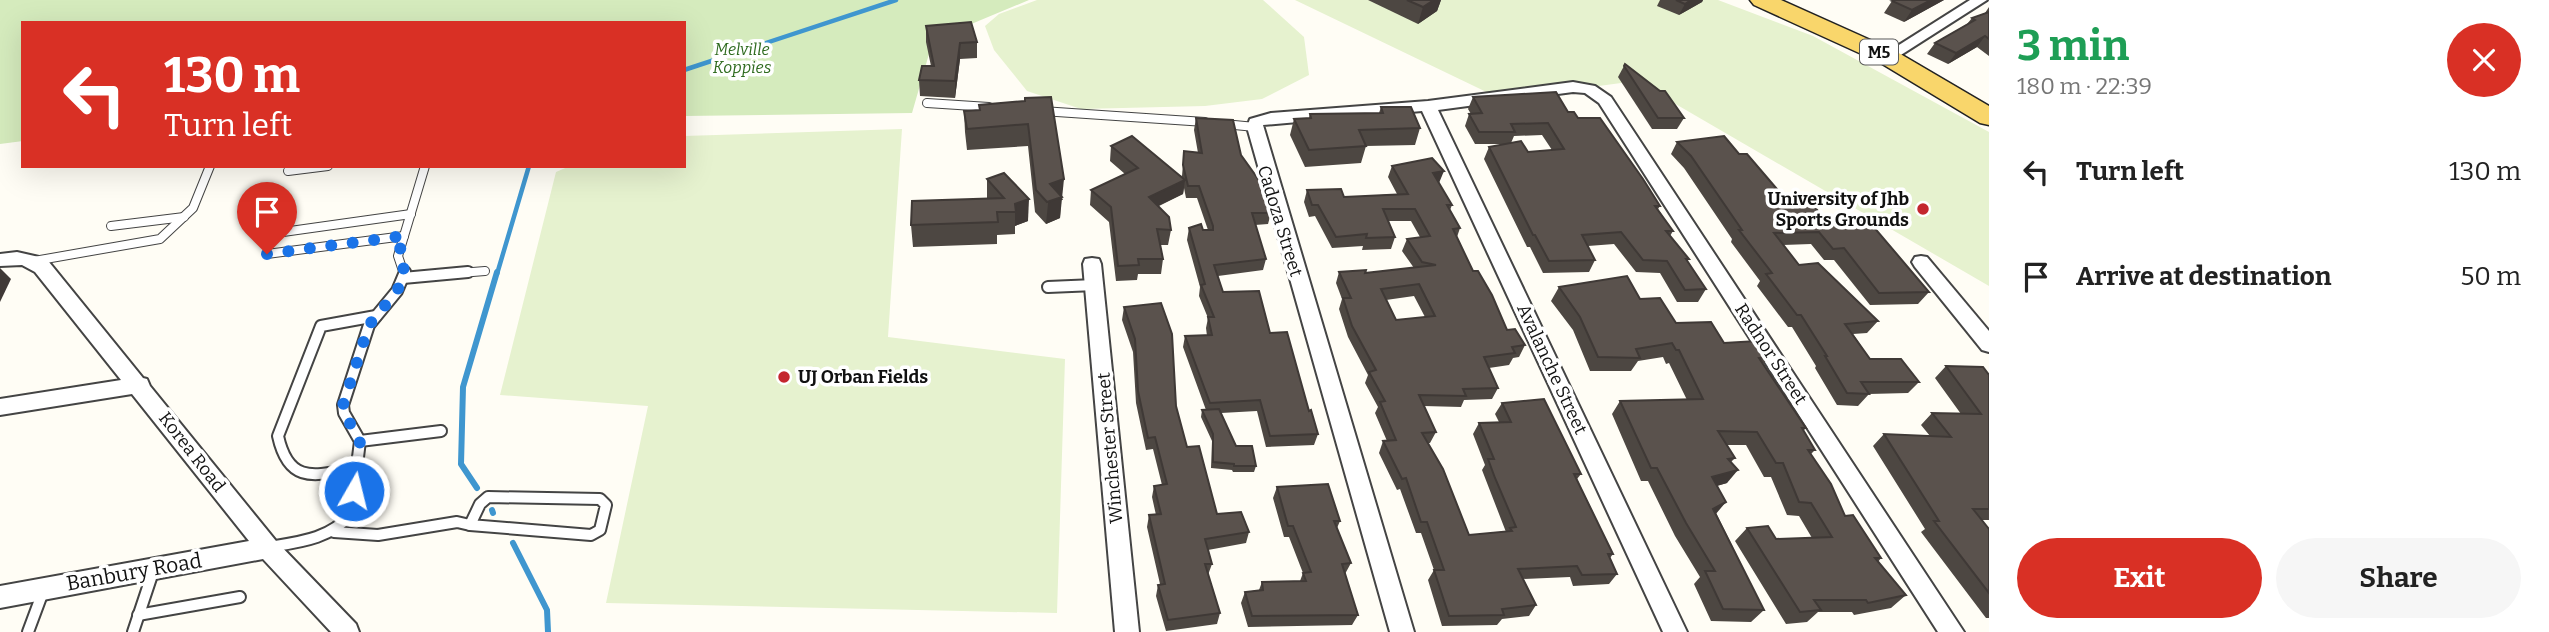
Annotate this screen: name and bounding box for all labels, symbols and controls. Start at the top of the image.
text: 3 min [2017,21,2129,71]
button: close [2447,23,2521,97]
park label: Melville Koppies [713,40,772,77]
road number: M5 [1860,40,1898,64]
text: 130 m [164,46,300,105]
icon: left [49,49,140,140]
text: 180 m · 22:39 [2017,72,2152,100]
text: Turn left [164,106,292,144]
icon: left [2017,153,2055,191]
text: Turn left [2076,156,2184,187]
text: 130 m [2449,156,2521,187]
street label: Cadoza Street [1253,163,1307,280]
pin [237,182,297,254]
place label: University of Jhb Sports Grounds [1767,188,1909,231]
icon: arrive [248,193,286,231]
marker: University of Jhb Sports Grounds [1915,201,1931,217]
icon: arrive [2017,258,2055,296]
text: Arrive at destination [2076,261,2331,292]
text: 50 m [2460,261,2521,292]
street label: Radnor Street [1730,299,1812,409]
street label: Avalanche Street [1512,300,1592,438]
place label: UJ Orban Fields [798,366,928,388]
marker: UJ Orban Fields [776,369,792,385]
street label: Winchester Street [1092,371,1128,524]
street label: Korea Road [154,408,230,497]
position arrow [317,454,391,528]
button: Exit [2017,538,2262,618]
button: Share [2276,538,2521,618]
street label: Banbury Road [64,547,204,597]

